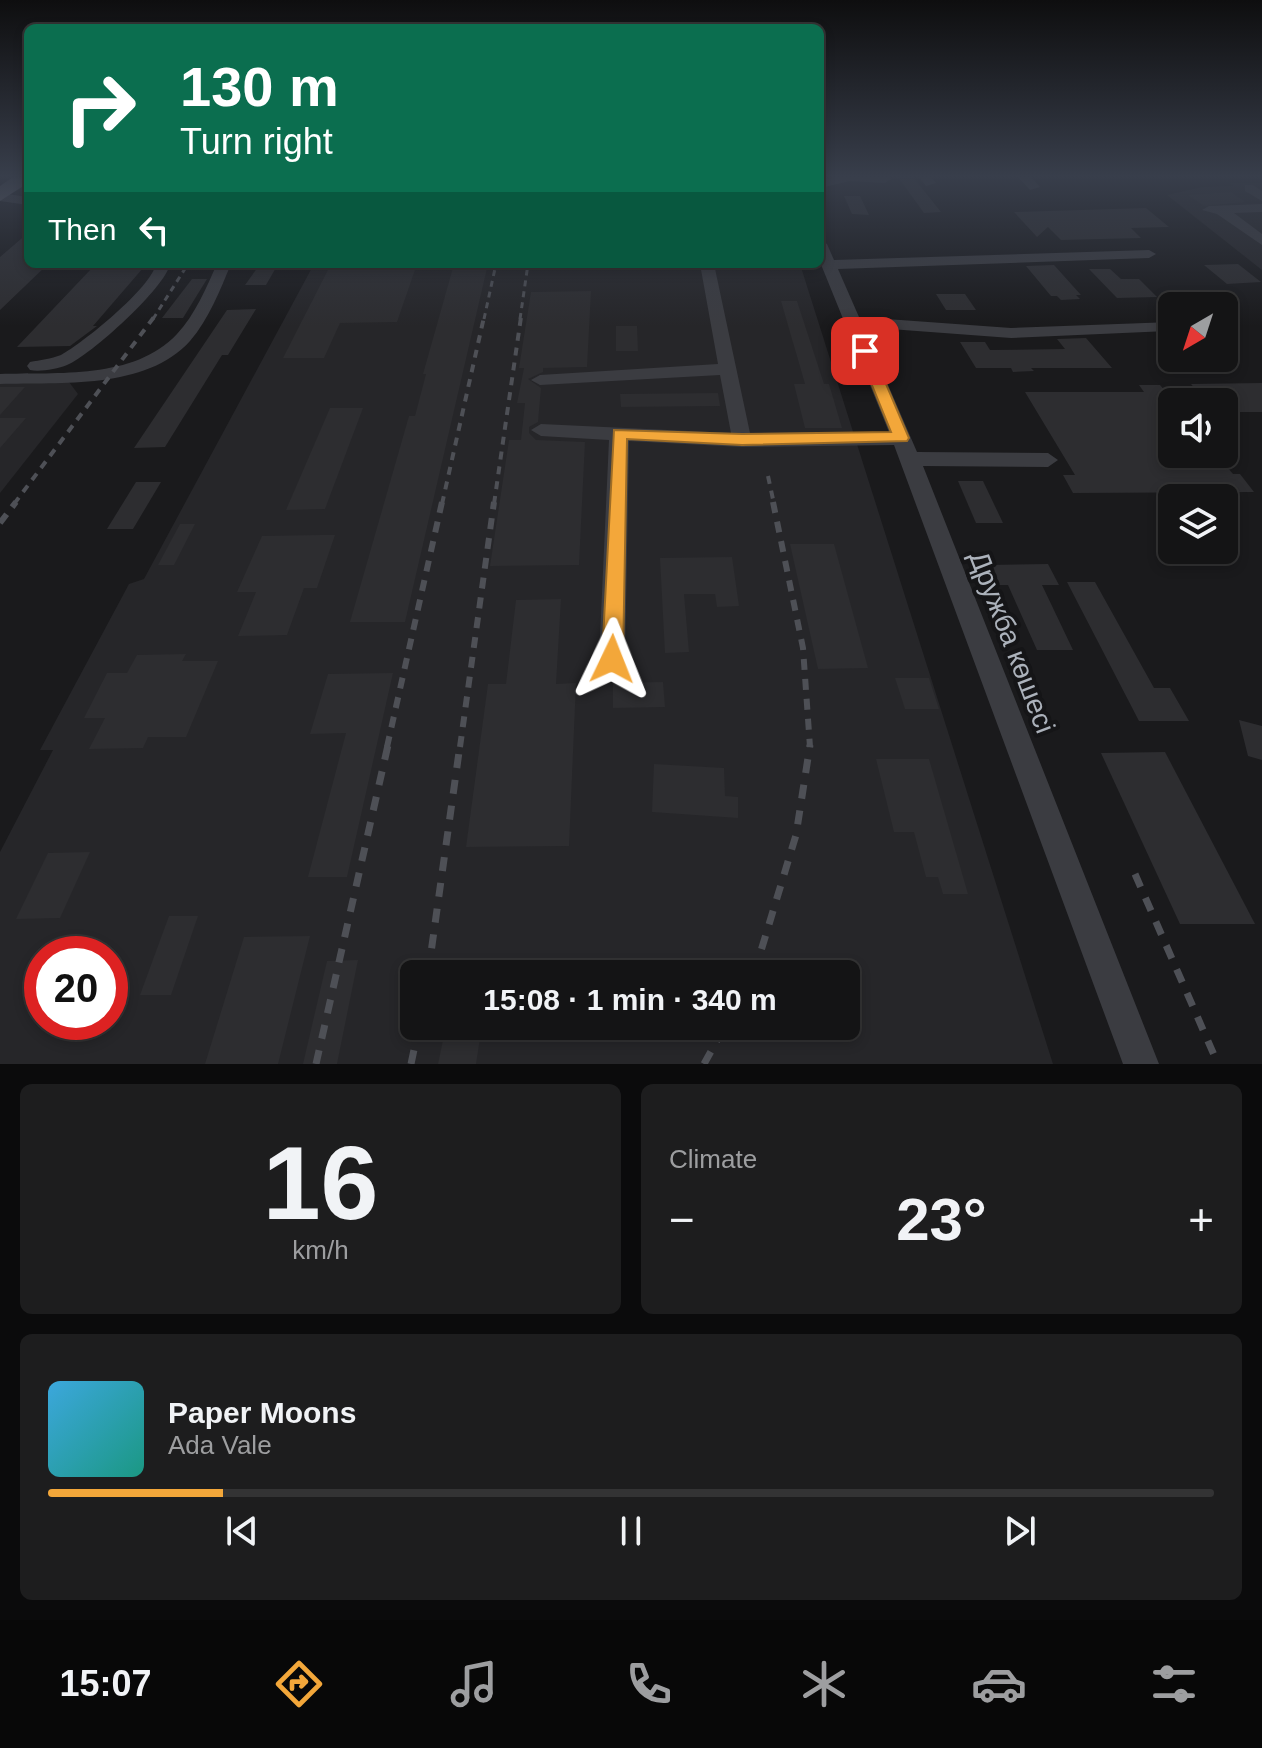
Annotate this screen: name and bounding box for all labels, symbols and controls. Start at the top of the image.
text: 130 m [180,55,339,118]
icon: right [48,56,152,160]
text: Turn right [180,121,333,162]
icon: left [132,208,176,252]
text: Then [48,213,116,246]
north arrow [1158,292,1238,372]
map controls [1158,292,1238,564]
pin [831,317,899,385]
icon: arrive [843,329,887,373]
button: sound [1158,388,1238,468]
button: layers [1158,484,1238,564]
street label: Дружба көшесі [963,547,1061,737]
position arrow [570,617,654,701]
speed limit sign: 20 [24,936,128,1040]
text: 15:08 · 1 min · 340 m [483,983,777,1016]
text: 16 [263,1125,378,1241]
text: Climate [669,1144,757,1174]
text: 23° [896,1186,987,1253]
text: − [669,1195,695,1244]
text: + [1188,1195,1214,1244]
text: km/h [292,1235,349,1265]
text: Paper Moons [168,1396,356,1429]
text: Ada Vale [168,1430,272,1460]
icon: previous [220,1509,264,1553]
icon: pause [609,1509,653,1553]
icon: next [998,1509,1042,1553]
icon: directions [271,1656,327,1712]
icon: music [446,1656,502,1712]
icon: phone [621,1656,677,1712]
icon: climate [796,1656,852,1712]
icon: car [971,1656,1027,1712]
icon: filters [1146,1656,1202,1712]
text: 15:07 [60,1663,152,1704]

